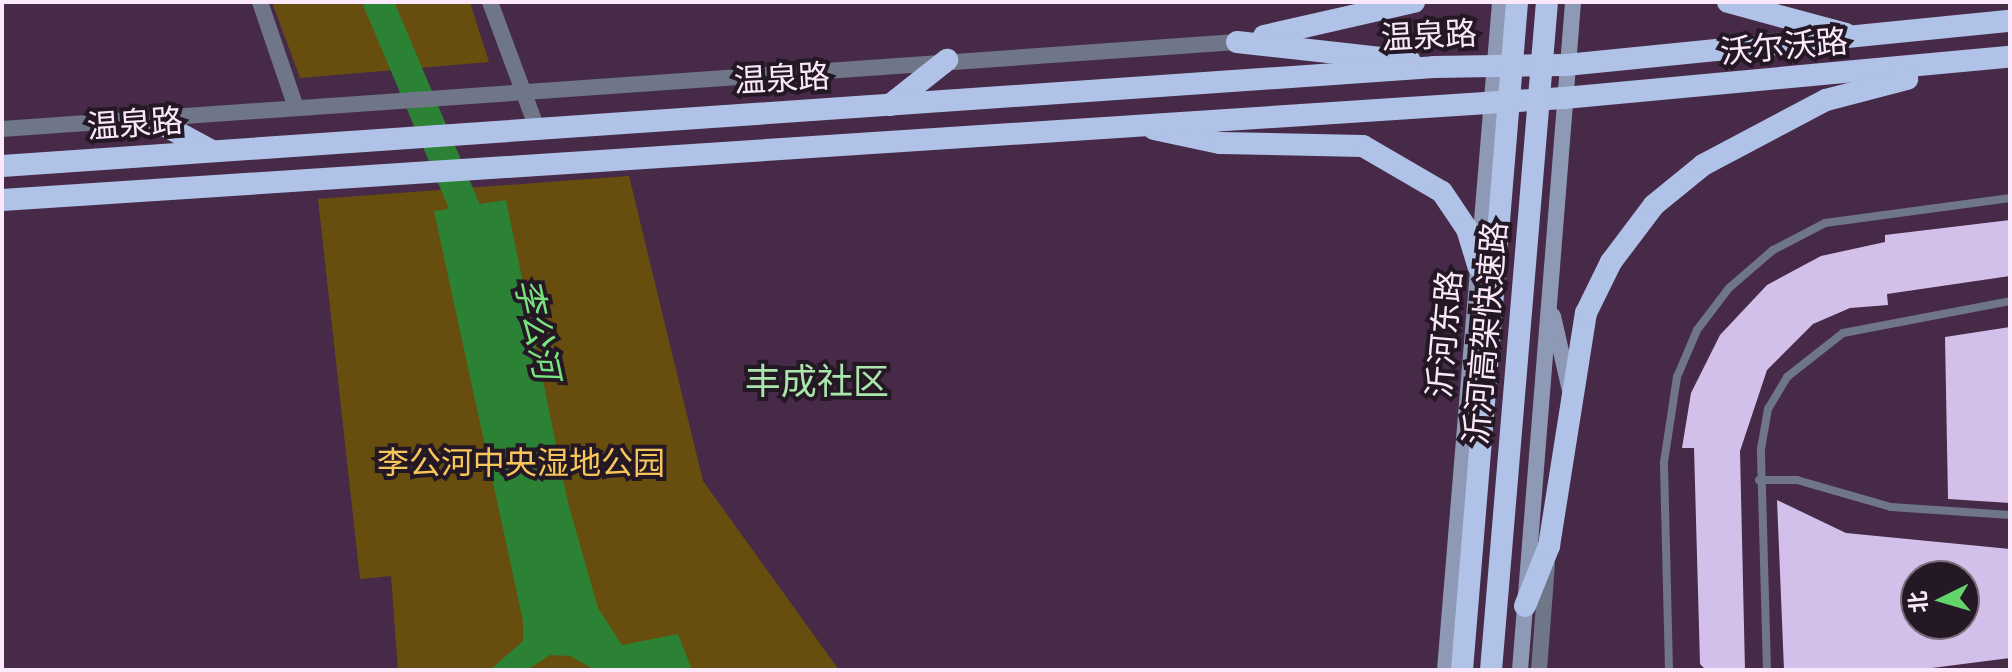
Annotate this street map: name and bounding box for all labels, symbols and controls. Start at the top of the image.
street label: 温泉路 [1380,14,1478,58]
street label: 沃尔沃路 [1719,22,1849,72]
street label: 温泉路 [733,57,831,101]
street label: 温泉路 [86,101,184,147]
street label: 沂河高架快速路 [1457,220,1515,446]
street label: 沂河东路 [1420,269,1470,399]
water label: 李公河 [506,275,568,383]
district label: 丰成社区 [745,360,889,404]
park label: 李公河中央湿地公园 [377,444,665,482]
north arrow [1900,560,1980,640]
text: 北 [1901,590,1935,614]

